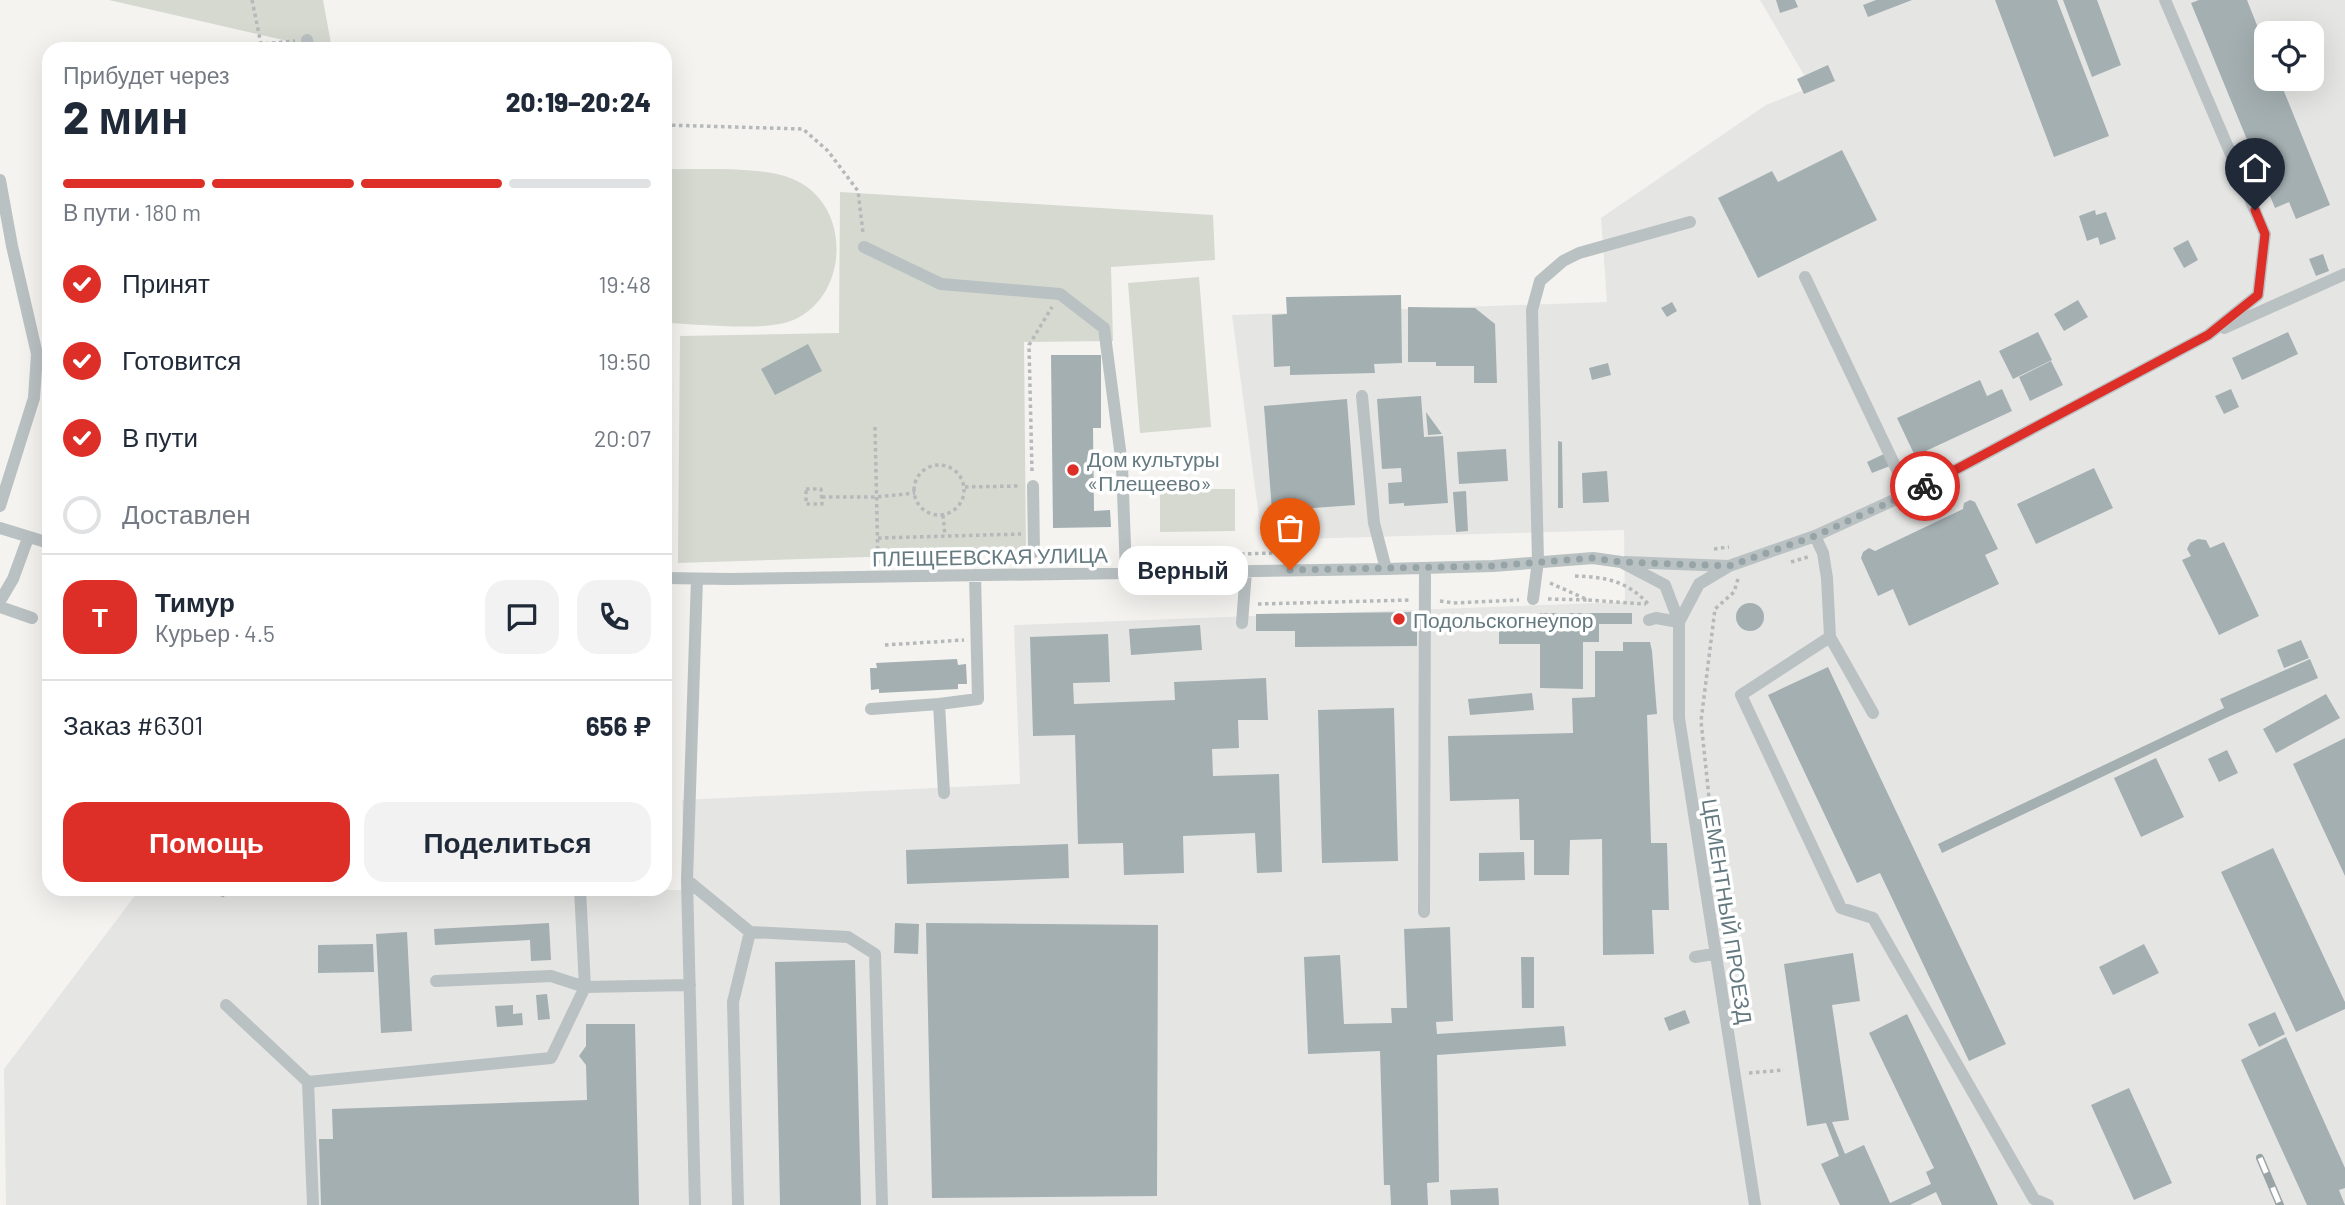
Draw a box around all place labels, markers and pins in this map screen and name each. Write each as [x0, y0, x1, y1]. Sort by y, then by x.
pin [2225, 138, 2285, 210]
place label: Дом культуры «Плещеево» [1087, 446, 1220, 495]
marker: Дом культуры «Плещеево» [1065, 462, 1081, 478]
pin [1260, 498, 1320, 570]
callout: Верный [1118, 546, 1248, 594]
place label: Подольскогнеупор [1413, 607, 1594, 632]
marker: Подольскогнеупор [1391, 611, 1407, 627]

